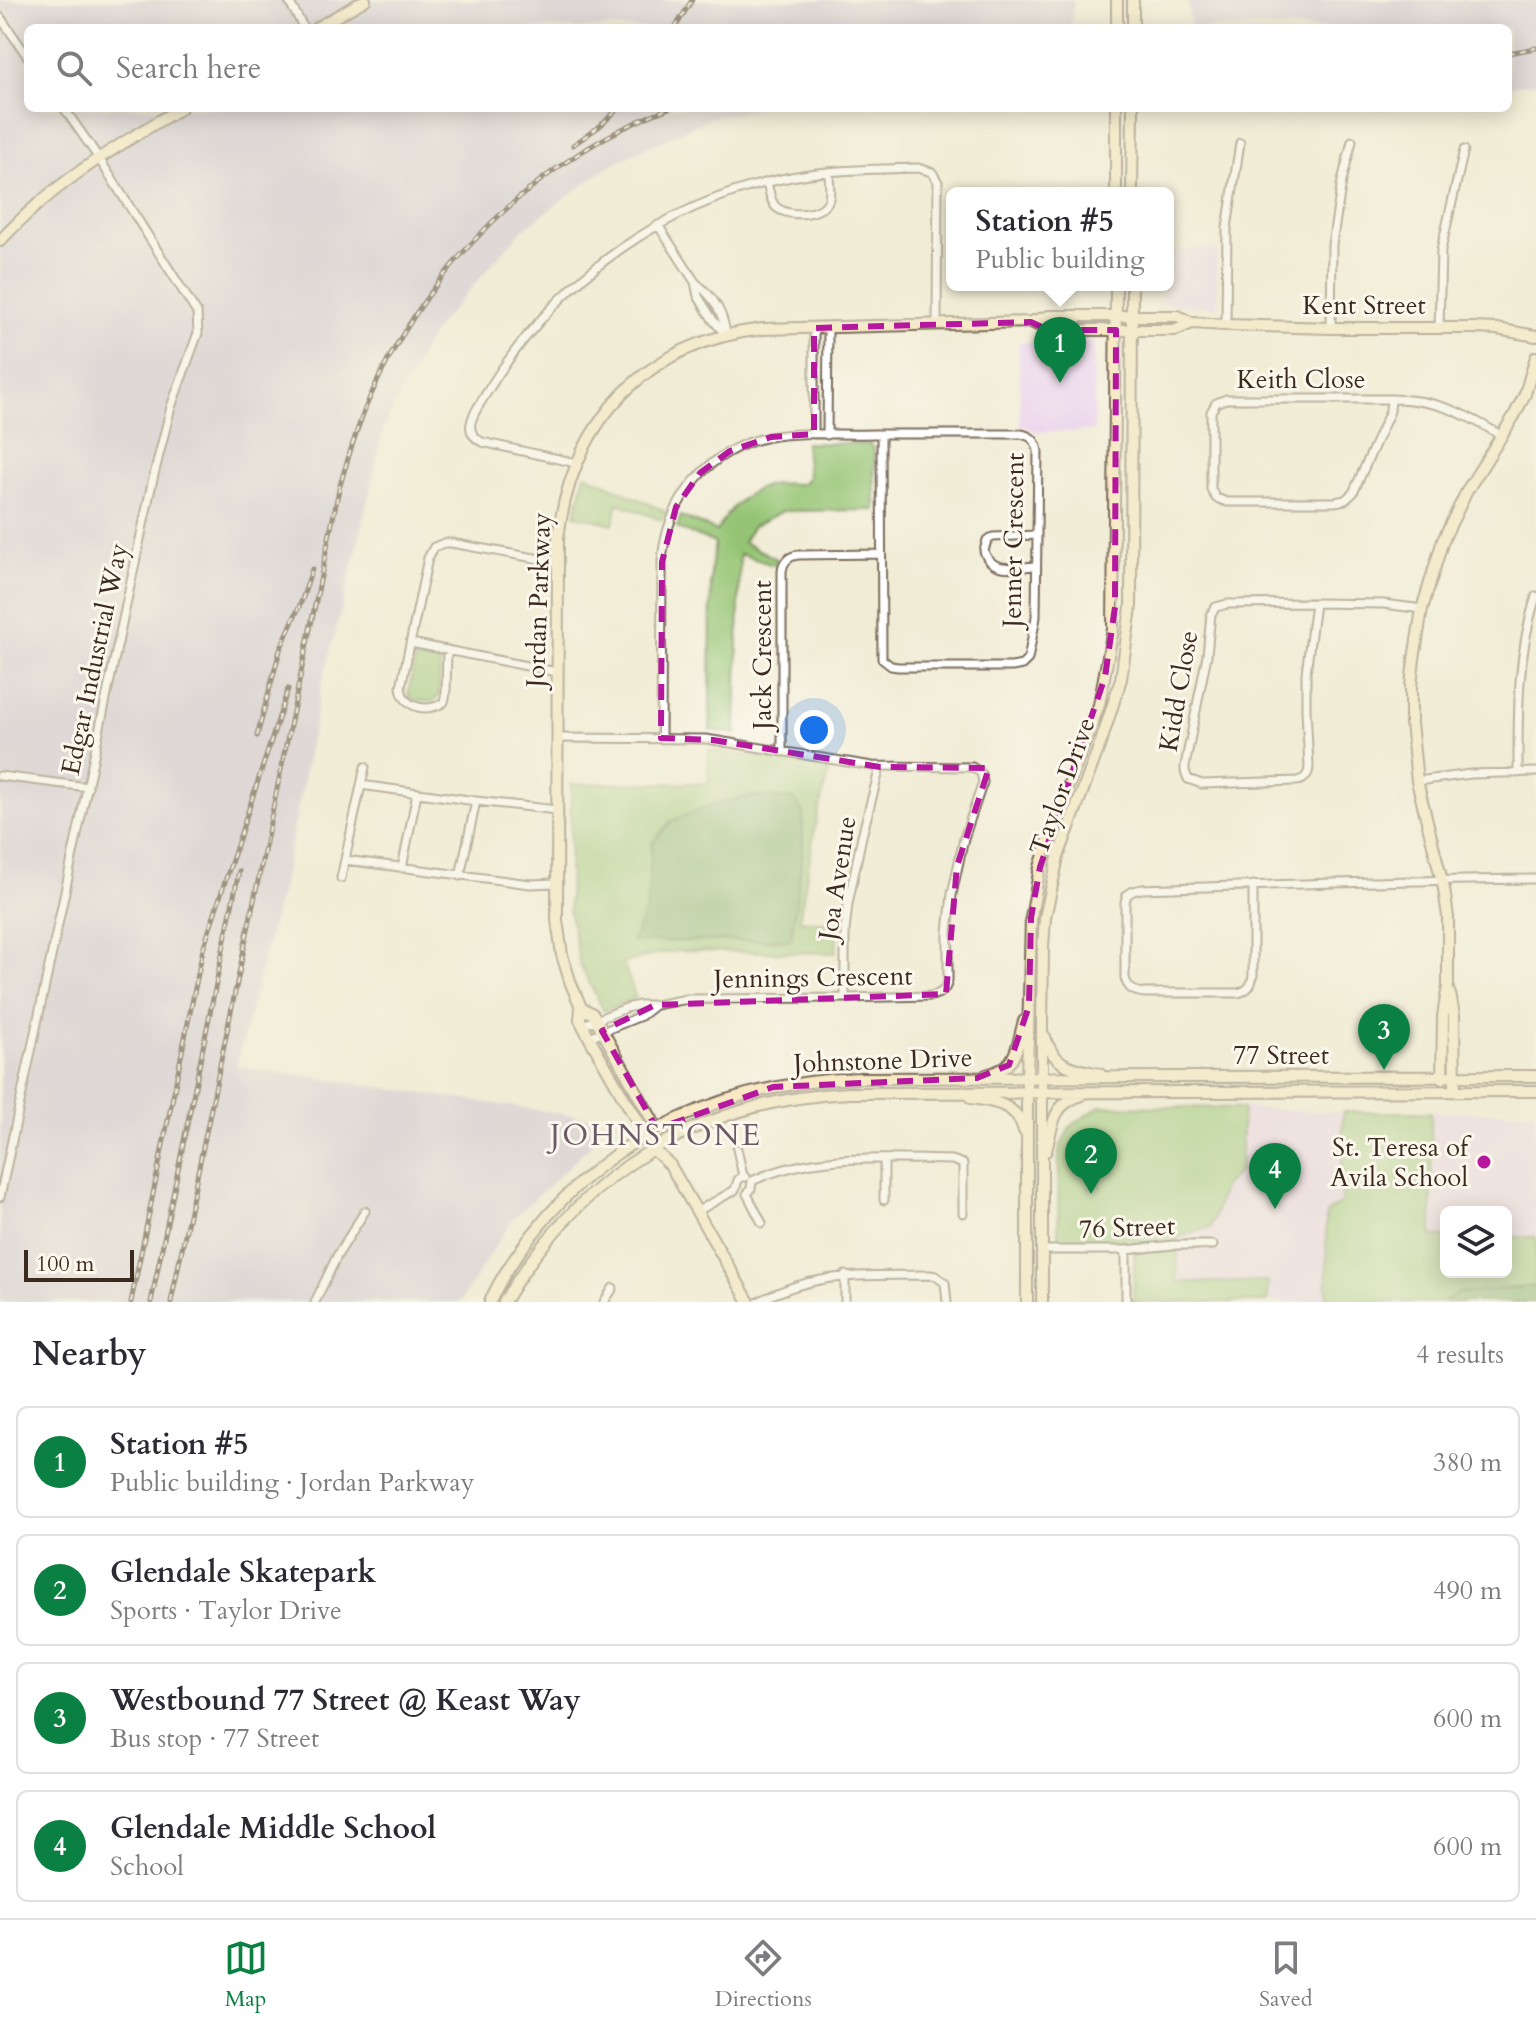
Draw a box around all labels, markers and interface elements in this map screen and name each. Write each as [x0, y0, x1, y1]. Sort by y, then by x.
search box [24, 24, 1512, 112]
icon: search [52, 46, 96, 90]
text: Search here [116, 48, 261, 89]
popup [946, 187, 1174, 291]
text: Station #5 [975, 201, 1114, 242]
text: Public building [975, 242, 1145, 277]
street label: Kent Street [1302, 288, 1426, 323]
pin: 1 [1034, 317, 1086, 383]
street label: Keith Close [1237, 362, 1365, 397]
street label: Jenner Crescent [994, 452, 1033, 632]
street label: Jordan Parkway [518, 512, 559, 692]
street label: Edgar Industrial Way [53, 540, 136, 778]
street label: Jack Crescent [745, 580, 780, 734]
street label: Kidd Close [1151, 628, 1206, 754]
your location [794, 710, 834, 750]
street label: Taylor Drive [1021, 712, 1104, 860]
street label: Joa Avenue [810, 813, 865, 947]
street label: Jennings Crescent [709, 958, 913, 997]
pin: 3 [1358, 1004, 1410, 1070]
street label: 77 Street [1233, 1038, 1329, 1073]
street label: Johnstone Drive [789, 1040, 973, 1081]
district label: JOHNSTONE [546, 1115, 762, 1156]
pin: 2 [1065, 1128, 1117, 1194]
place label: St. Teresa of Avila School [1330, 1130, 1472, 1195]
pin: 4 [1249, 1143, 1301, 1209]
marker: St. Teresa of Avila School [1475, 1153, 1493, 1171]
map controls [1440, 1206, 1512, 1278]
button: layers [1440, 1206, 1512, 1278]
street label: 76 Street [1078, 1208, 1176, 1247]
scale bar [24, 1246, 134, 1282]
text: 100 m [36, 1249, 94, 1279]
text: Nearby [32, 1331, 147, 1377]
text: 4 results [1416, 1337, 1504, 1372]
text: Station #5 [110, 1424, 248, 1465]
text: 1 [53, 1445, 67, 1480]
text: 380 m [1433, 1445, 1502, 1480]
text: Public building · Jordan Parkway [110, 1465, 475, 1500]
text: Glendale Skatepark [110, 1552, 376, 1593]
text: 2 [53, 1573, 67, 1608]
text: 490 m [1433, 1573, 1502, 1608]
text: Sports · Taylor Drive [110, 1593, 342, 1628]
text: Westbound 77 Street @ Keast Way [110, 1680, 581, 1721]
text: 3 [53, 1701, 67, 1736]
text: 600 m [1433, 1701, 1502, 1736]
text: Bus stop · 77 Street [110, 1721, 319, 1756]
text: Glendale Middle School [110, 1808, 436, 1849]
text: 4 [53, 1829, 67, 1864]
text: 600 m [1433, 1829, 1502, 1864]
text: School [110, 1849, 184, 1884]
tab: Map [224, 1936, 268, 2014]
tab: Directions [715, 1936, 812, 2014]
tab: Saved [1259, 1936, 1312, 2014]

